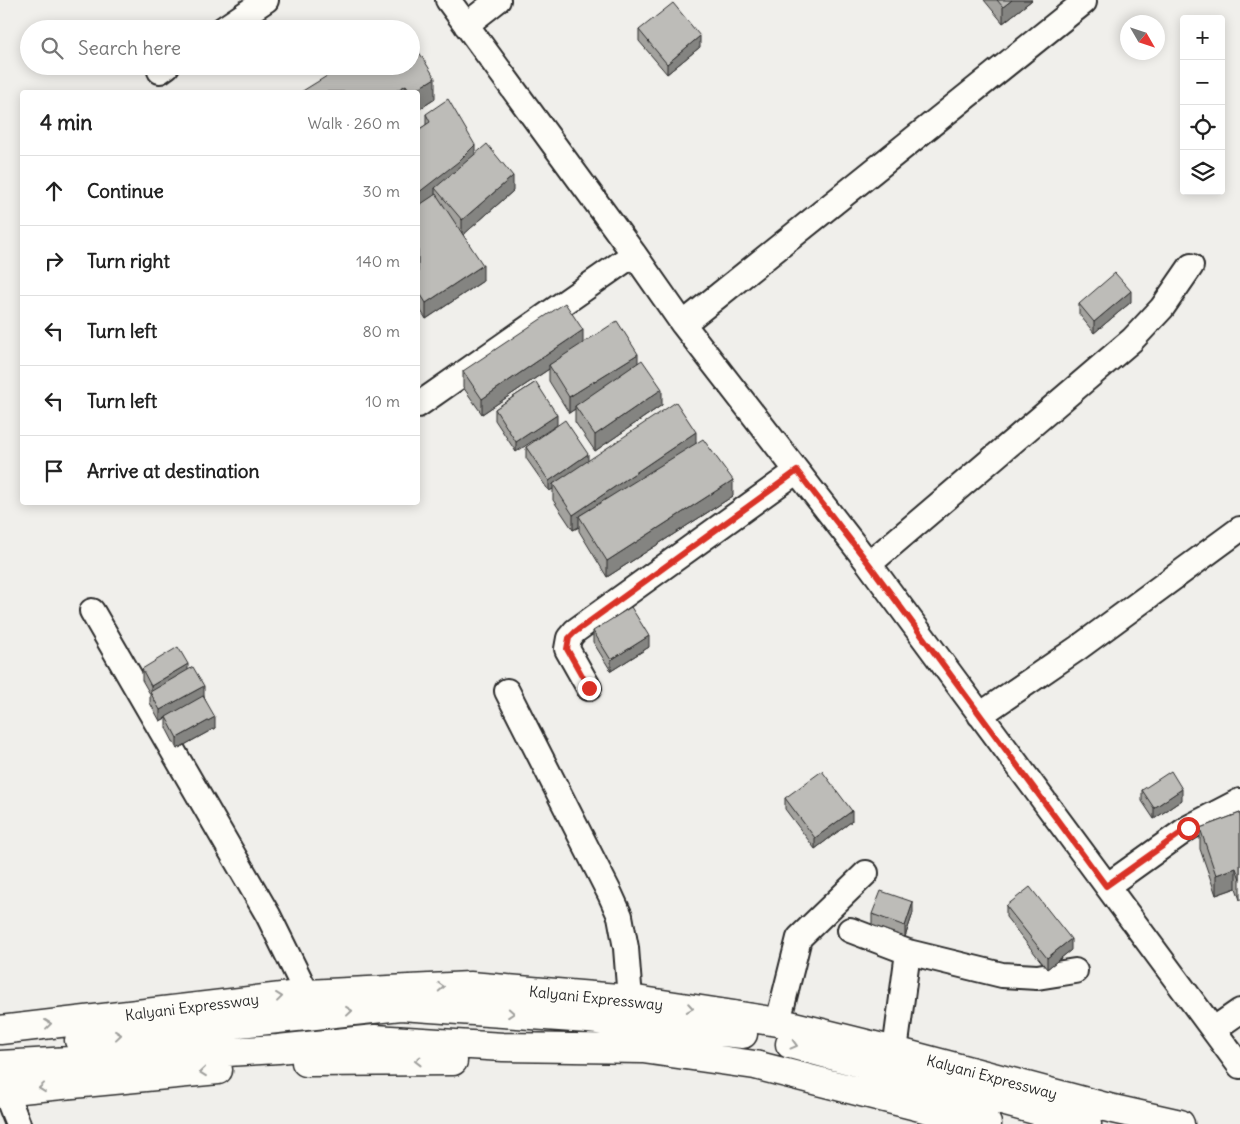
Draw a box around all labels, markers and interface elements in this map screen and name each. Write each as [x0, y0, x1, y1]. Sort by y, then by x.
north arrow [1120, 15, 1165, 60]
map controls [1180, 15, 1225, 195]
button: + [1180, 15, 1225, 60]
search box [20, 20, 420, 75]
icon: search [38, 34, 66, 62]
text: Search here [78, 36, 181, 60]
button: − [1180, 60, 1225, 105]
button: locate [1180, 105, 1225, 150]
text: 4 min [40, 109, 92, 136]
text: Walk · 260 m [308, 113, 400, 133]
button: layers [1180, 150, 1225, 195]
icon: ahead [40, 177, 68, 205]
text: Continue [87, 179, 164, 203]
text: 30 m [363, 181, 400, 201]
icon: right [40, 247, 68, 275]
text: Turn right [87, 249, 170, 273]
text: 140 m [356, 251, 400, 271]
icon: left [40, 317, 68, 345]
text: Turn left [87, 319, 157, 343]
text: 80 m [362, 321, 400, 341]
icon: left [40, 387, 68, 415]
text: Turn left [87, 389, 157, 413]
text: 10 m [365, 391, 400, 411]
icon: arrive [40, 457, 68, 485]
text: Arrive at destination [87, 459, 260, 483]
route end [578, 677, 601, 700]
route start [1177, 817, 1200, 840]
one-way arrow [438, 982, 446, 993]
street label: Kalyani Expressway [528, 982, 664, 1014]
street label: Kalyani Expressway [124, 989, 260, 1025]
one-way arrow [276, 992, 284, 1003]
one-way arrow [686, 1003, 695, 1013]
one-way arrow [346, 1006, 354, 1017]
one-way arrow [508, 1008, 516, 1019]
one-way arrow [45, 1019, 53, 1030]
one-way arrow [114, 1030, 122, 1041]
one-way arrow [790, 1039, 799, 1050]
street label: Kalyani Expressway [925, 1050, 1059, 1104]
one-way arrow [414, 1056, 422, 1066]
one-way arrow [199, 1066, 207, 1077]
one-way arrow [37, 1082, 45, 1093]

